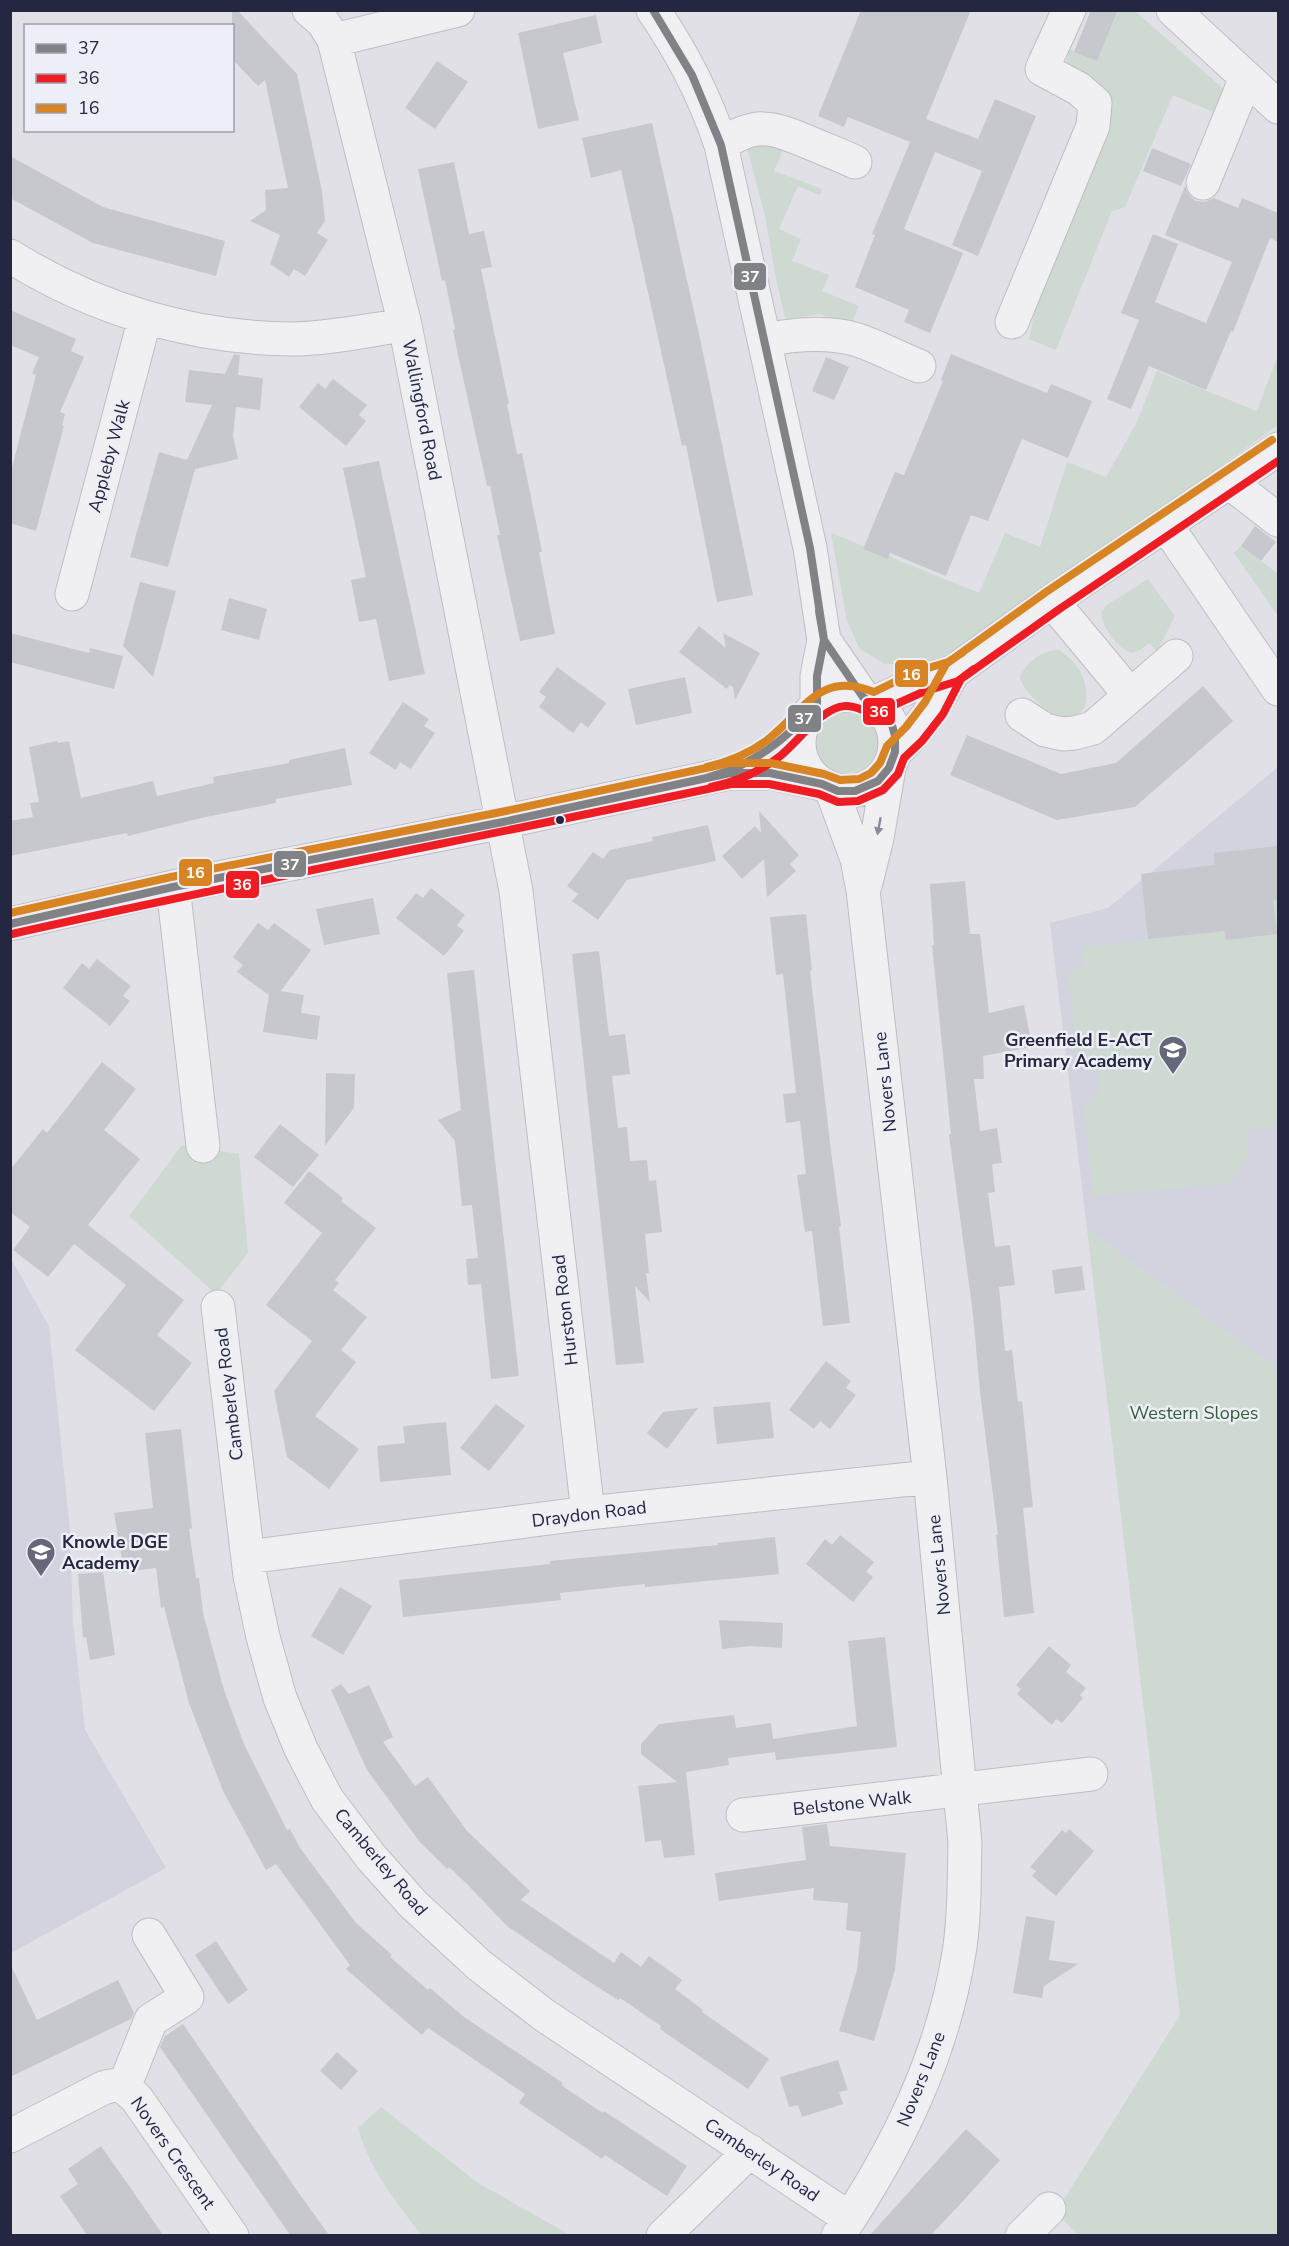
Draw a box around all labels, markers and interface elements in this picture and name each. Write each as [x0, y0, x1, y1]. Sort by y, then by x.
legend [24, 24, 234, 132]
text: 37 [78, 36, 100, 60]
text: 36 [78, 66, 100, 90]
text: 16 [78, 96, 100, 120]
line badge: 37 [733, 262, 767, 291]
text: 37 [740, 266, 760, 288]
street label: Wallingford Road [397, 338, 447, 482]
street label: Appleby Walk [82, 396, 136, 515]
line badge: 16 [894, 659, 929, 688]
text: 16 [901, 664, 921, 686]
line badge: 36 [862, 697, 896, 726]
text: 36 [869, 701, 889, 723]
line badge: 37 [787, 704, 822, 733]
text: 37 [794, 708, 814, 730]
unlabelled marker [554, 814, 566, 826]
one-way arrow [874, 816, 883, 835]
line badge: 37 [273, 850, 307, 878]
text: 37 [280, 854, 300, 876]
line badge: 16 [178, 858, 213, 887]
text: 16 [185, 862, 205, 884]
line badge: 36 [225, 870, 260, 899]
text: 36 [232, 874, 252, 896]
place label: Greenfield E-ACT Primary Academy [1004, 1028, 1153, 1073]
street label: Novers Lane [868, 1031, 902, 1133]
school or university icon: Greenfield E-ACT Primary Academy [1157, 1034, 1189, 1076]
street label: Hurston Road [546, 1253, 584, 1367]
street label: Camberley Road [209, 1326, 249, 1462]
park label: Western Slopes [1129, 1401, 1259, 1425]
street label: Draydon Road [530, 1495, 648, 1533]
street label: Novers Lane [922, 1514, 956, 1616]
place label: Knowle DGE Academy [62, 1530, 168, 1575]
school or university icon: Knowle DGE Academy [25, 1536, 57, 1578]
street label: Belstone Walk [792, 1785, 913, 1821]
street label: Camberley Road [329, 1803, 433, 1921]
street label: Novers Lane [891, 2028, 951, 2130]
street label: Novers Crescent [125, 2092, 221, 2215]
street label: Camberley Road [700, 2113, 824, 2207]

